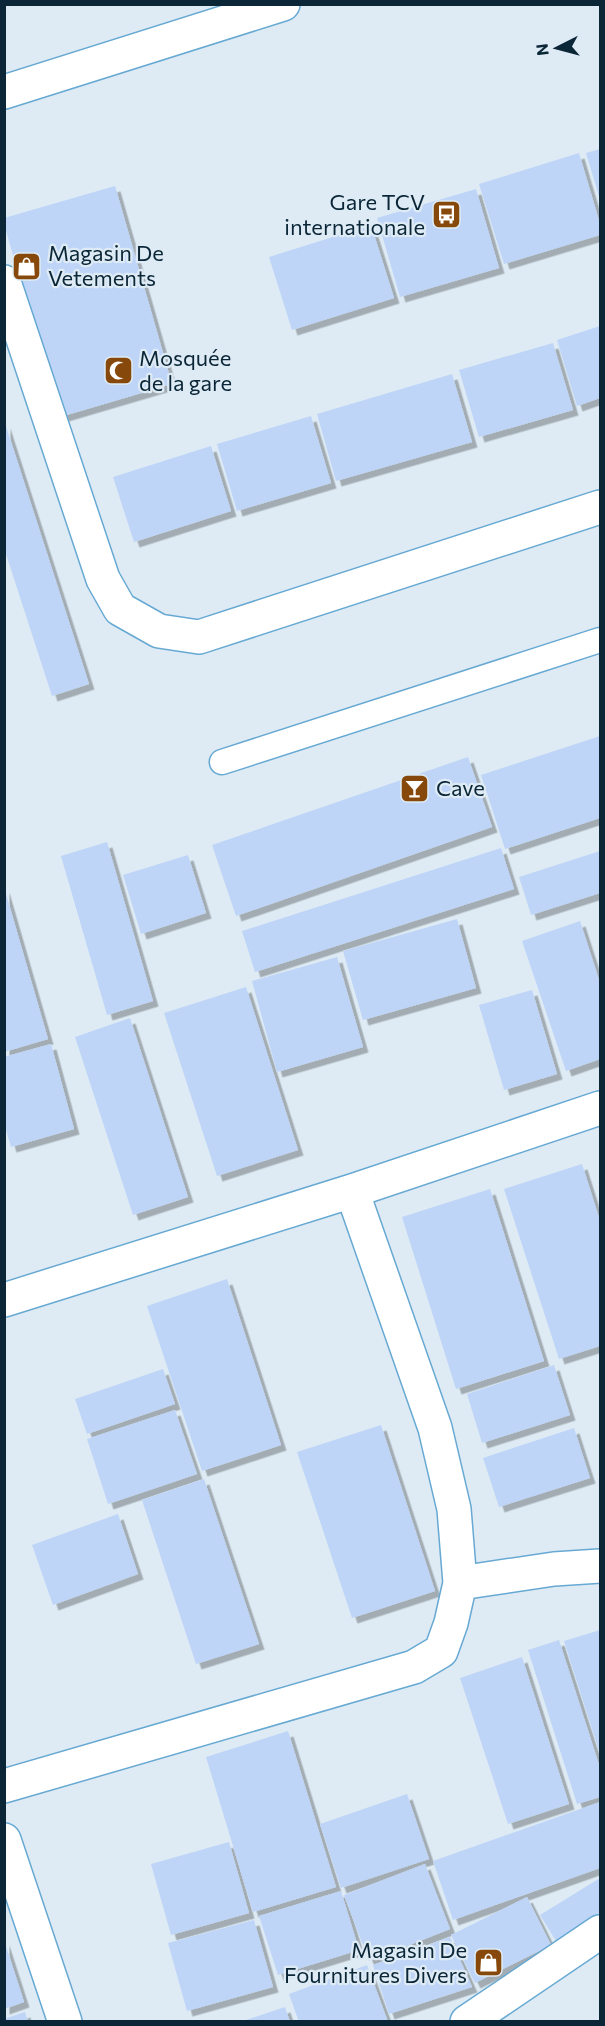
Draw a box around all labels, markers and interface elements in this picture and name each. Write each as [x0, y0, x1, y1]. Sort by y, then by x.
north arrow [527, 18, 587, 78]
text: N [532, 43, 552, 57]
place label: Gare TCV internationale [284, 188, 425, 240]
bus stop icon: Gare TCV internationale [430, 199, 462, 231]
place label: Magasin De Vetements [48, 239, 164, 291]
shop icon: Magasin De Vetements [11, 250, 43, 282]
place label: Mosquée de la gare [139, 344, 232, 396]
mosque icon: Mosquée de la gare [102, 355, 134, 387]
bar icon: Cave [399, 772, 431, 804]
place label: Cave [436, 774, 485, 801]
place label: Magasin De Fournitures Divers [284, 1936, 467, 1988]
shop icon: Magasin De Fournitures Divers [472, 1947, 504, 1979]

